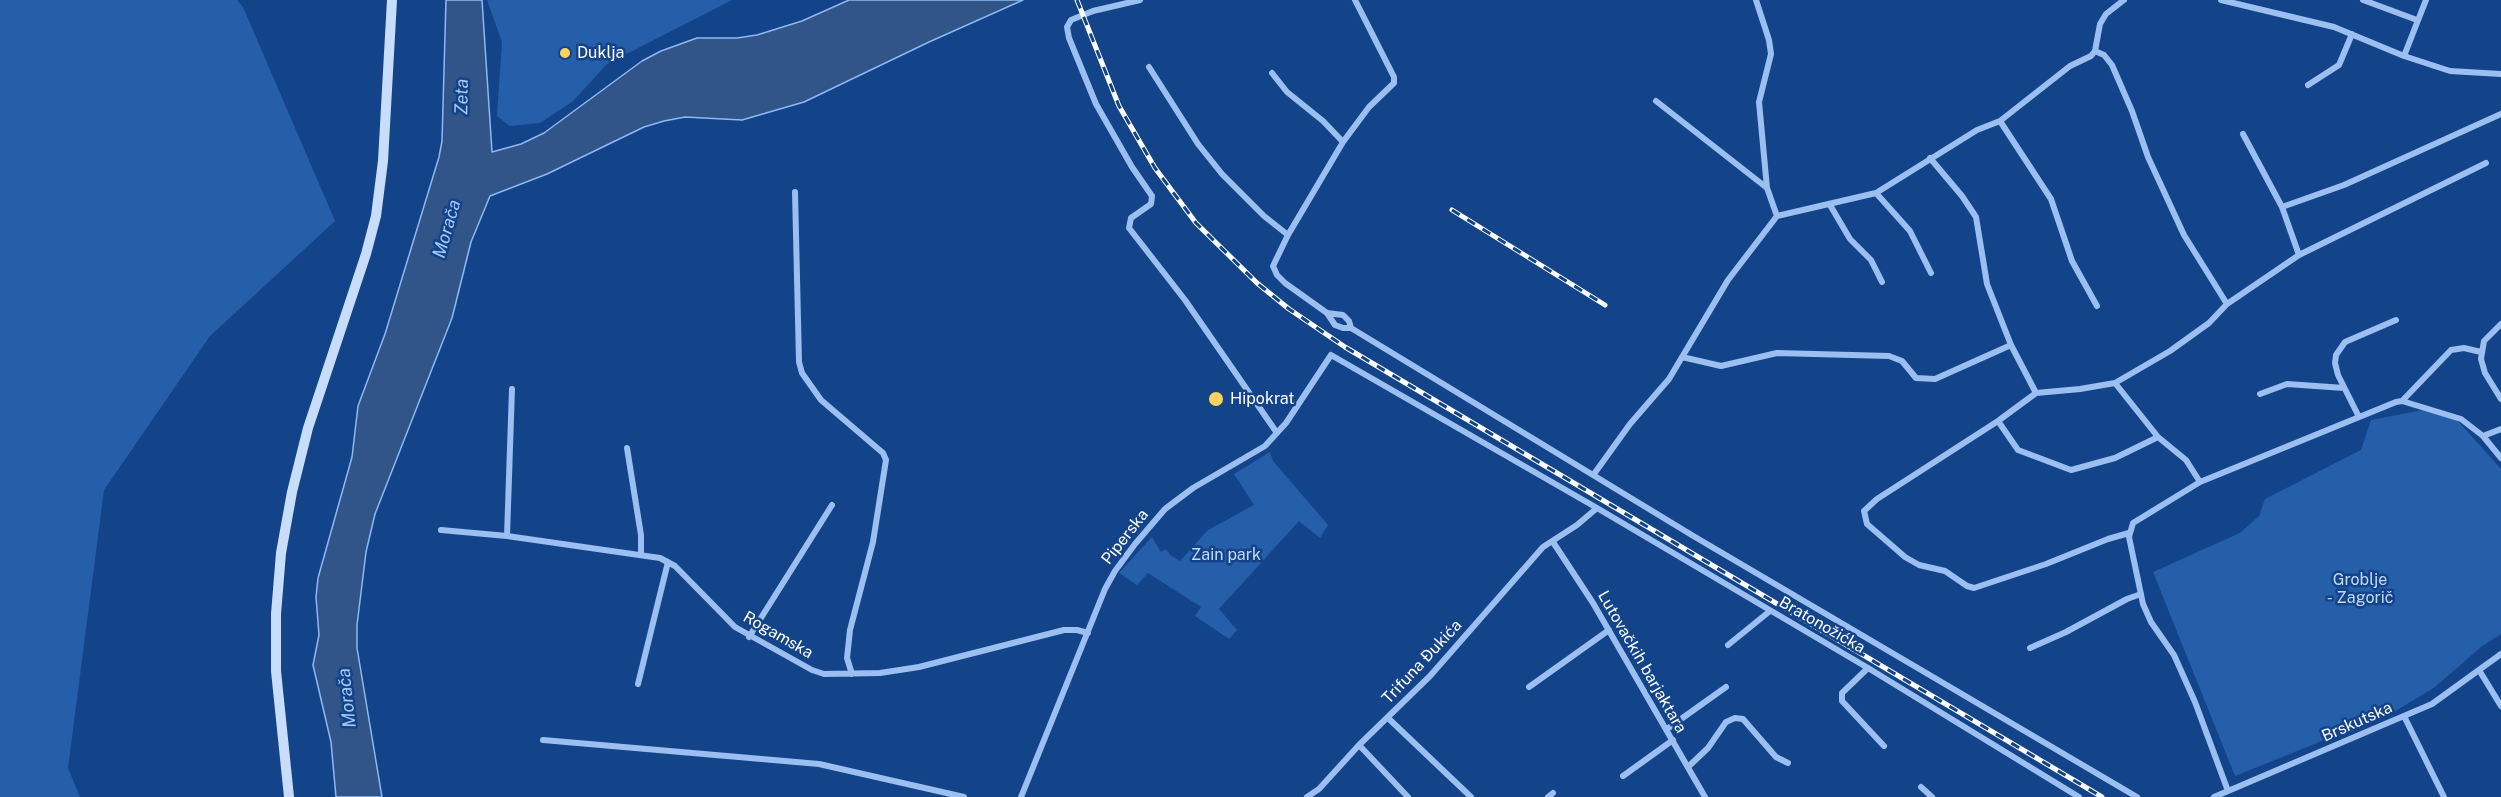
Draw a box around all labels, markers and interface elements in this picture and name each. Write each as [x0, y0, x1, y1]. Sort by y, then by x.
place label: Duklja [577, 43, 624, 63]
marker: Duklja [558, 46, 572, 60]
water label: Zeta [451, 79, 473, 115]
water label: Morača [428, 197, 466, 261]
place label: Hipokrat [1230, 389, 1295, 409]
marker: Hipokrat [1207, 390, 1225, 408]
street label: Piperska [1098, 506, 1152, 568]
park label: Zain park [1191, 545, 1261, 565]
park label: Groblje - Zagorič [2327, 570, 2393, 608]
street label: Lutovačkih barjaktara [1593, 587, 1691, 737]
street label: Bratonožićka [1775, 593, 1869, 657]
street label: Rogamska [740, 607, 816, 663]
street label: Trifuna Đukića [1378, 616, 1466, 708]
water label: Morača [333, 667, 361, 729]
street label: Brskutska [2319, 698, 2395, 746]

